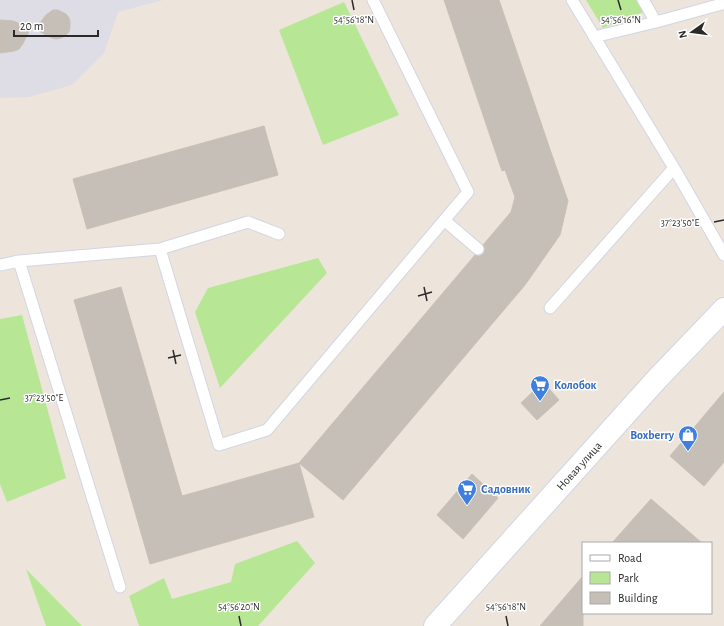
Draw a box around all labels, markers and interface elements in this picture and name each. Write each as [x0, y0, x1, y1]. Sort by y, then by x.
scale bar [14, 12, 98, 38]
north arrow [672, 12, 712, 52]
text: 54°56'18"N [334, 15, 374, 25]
text: 54°56'16"N [601, 15, 641, 25]
text: 20 m [20, 20, 43, 32]
text: N [677, 29, 689, 39]
text: 37°23'50"E [661, 218, 699, 228]
supermarket icon: Колобок [529, 374, 551, 402]
place label: Колобок [554, 379, 597, 391]
text: 37°23'50"E [25, 393, 63, 403]
shop icon: Boxberry [677, 424, 699, 452]
place label: Boxberry [630, 429, 675, 442]
street label: Новая улица [554, 439, 605, 493]
supermarket icon: Садовник [456, 478, 478, 506]
place label: Садовник [481, 483, 531, 495]
legend [582, 542, 712, 614]
text: Road [618, 552, 642, 564]
text: Park [618, 572, 639, 584]
text: Building [618, 592, 658, 604]
text: 54°56'20"N [218, 602, 260, 612]
text: 54°56'18"N [486, 602, 526, 612]

